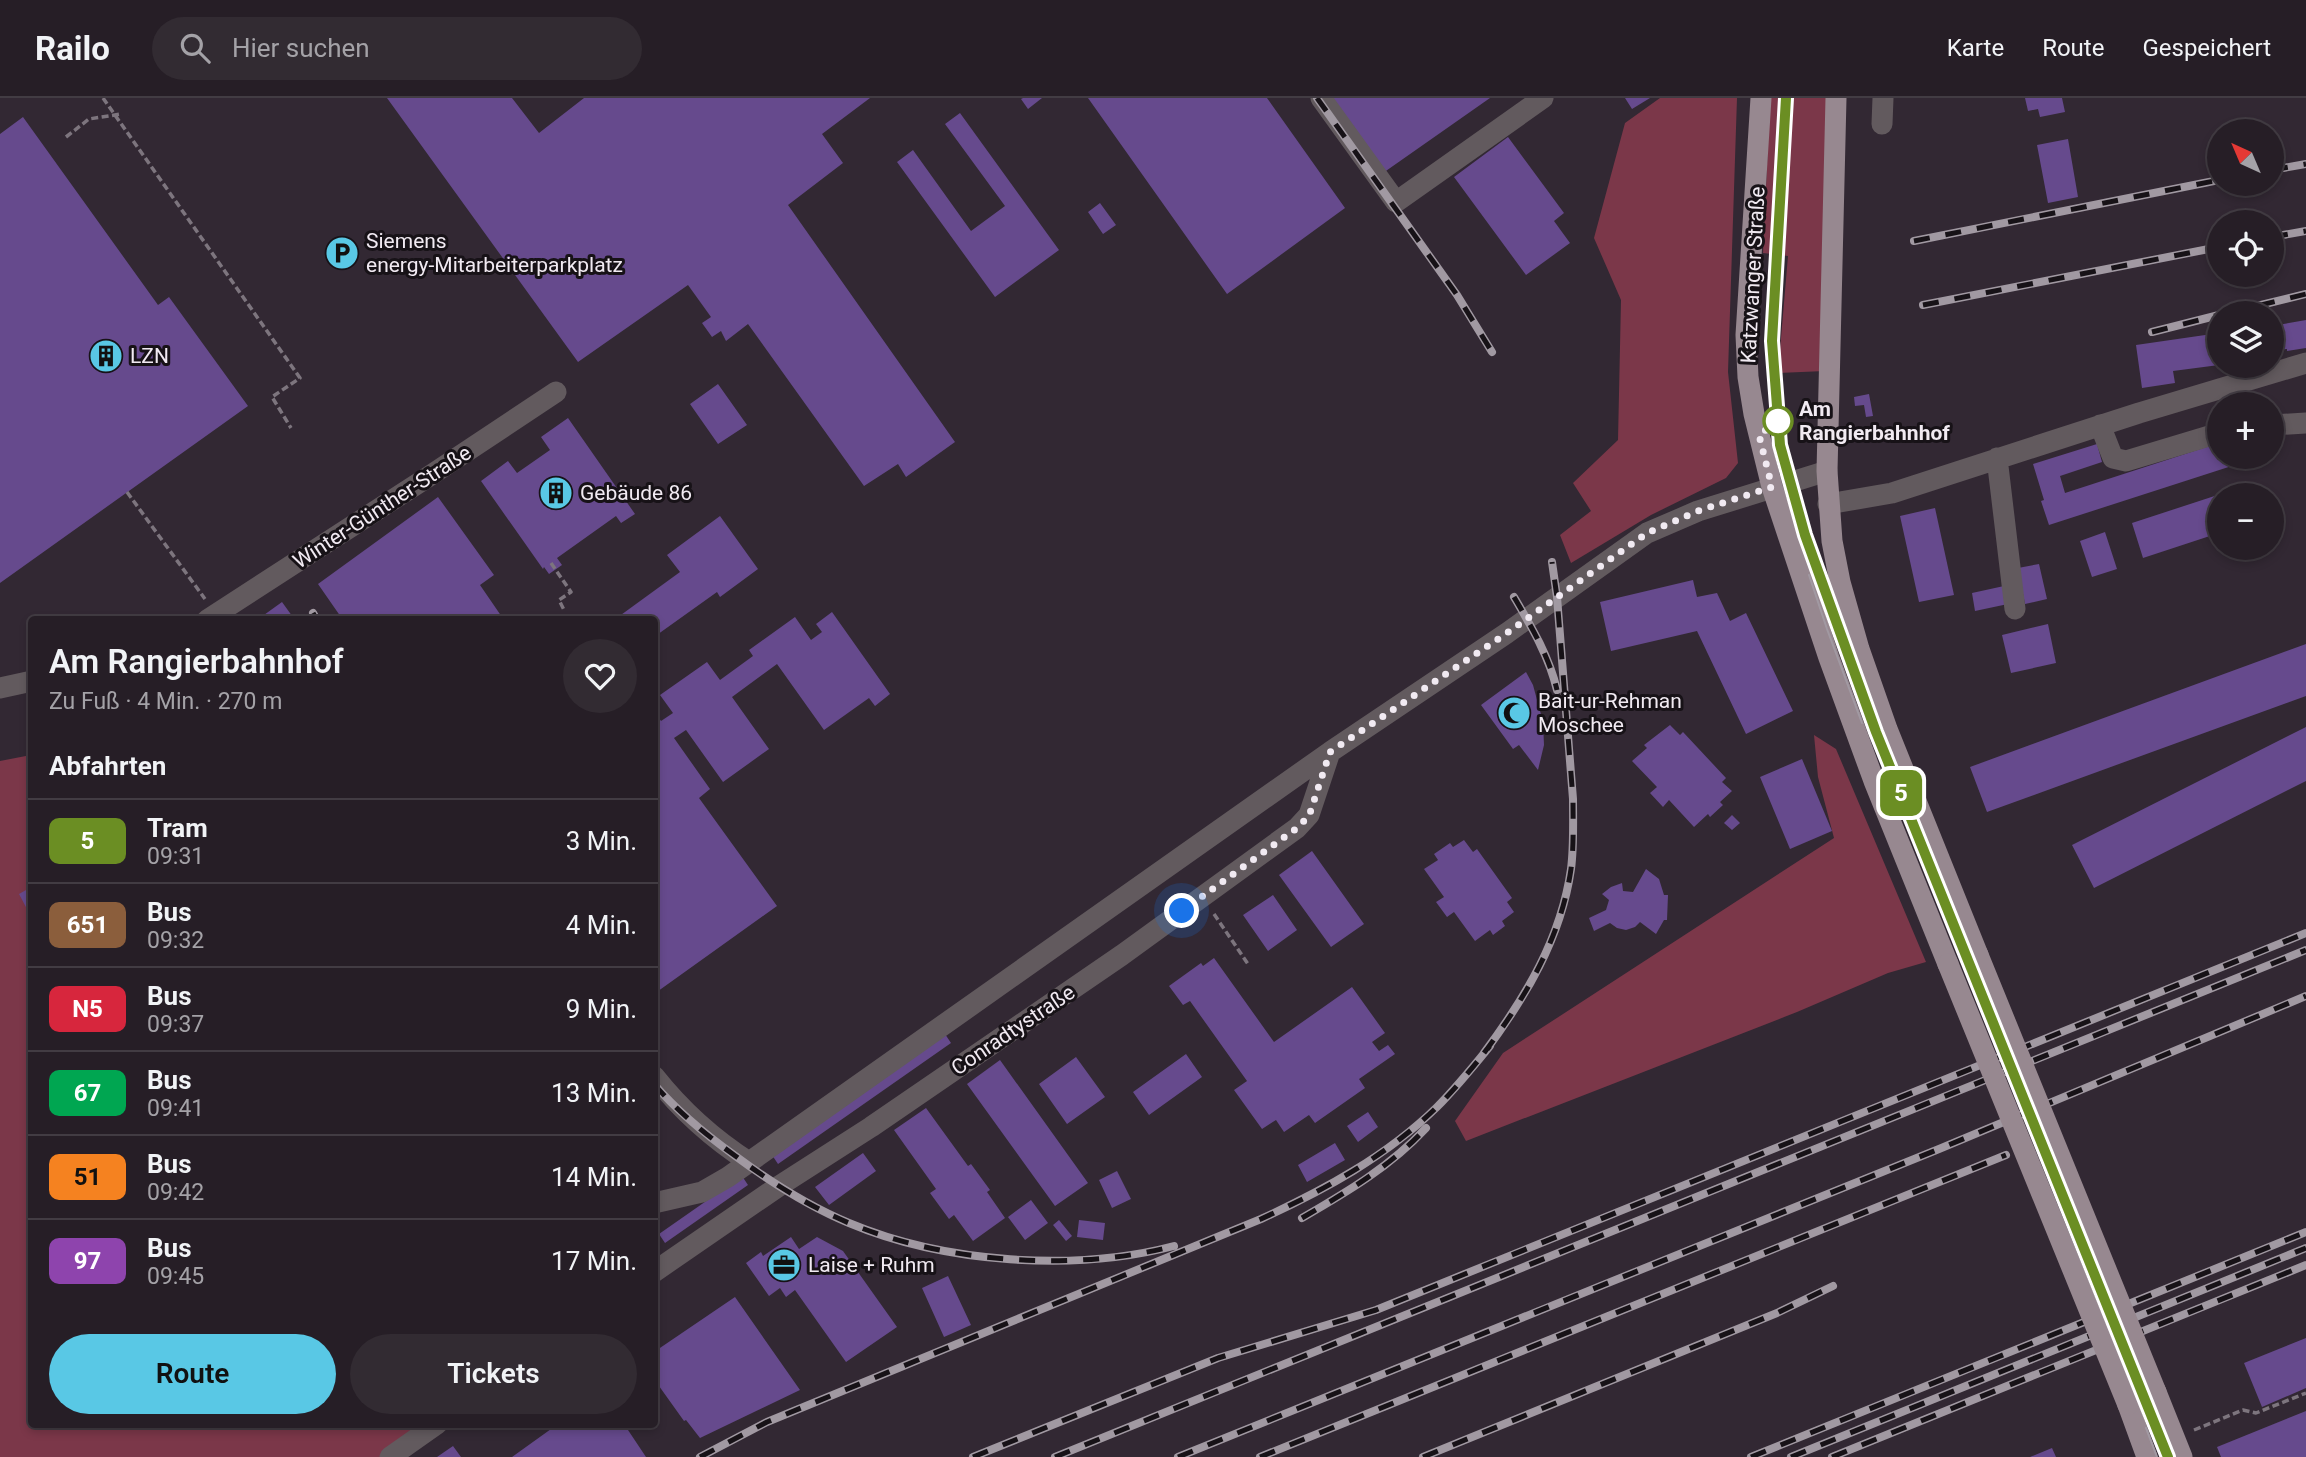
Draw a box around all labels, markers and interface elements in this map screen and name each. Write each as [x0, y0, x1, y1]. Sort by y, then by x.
search box [152, 17, 642, 80]
text: Railo [35, 29, 110, 68]
icon: search [176, 29, 214, 67]
text: Hier suchen [232, 33, 370, 63]
text: Karte [1947, 34, 2004, 62]
text: Route [2042, 34, 2104, 62]
text: Gespeichert [2142, 34, 2271, 62]
north arrow [2207, 119, 2284, 196]
map controls [2207, 119, 2284, 560]
street label: Katzwanger Straße [1736, 186, 1770, 364]
button: locate [2207, 210, 2284, 287]
place label: Siemens energy-Mitarbeiterparkplatz [366, 229, 623, 277]
parking icon: Siemens energy-Mitarbeiterparkplatz [323, 234, 361, 272]
button: layers [2207, 301, 2284, 378]
building icon: LZN [87, 337, 125, 375]
place label: LZN [130, 344, 169, 368]
button: + [2207, 392, 2284, 469]
place label: Am Rangierbahnhof [1799, 397, 1950, 445]
marker: Am Rangierbahnhof [1763, 406, 1793, 436]
street label: Winter-Günther-Straße [289, 440, 475, 574]
building icon: Gebäude 86 [537, 474, 575, 512]
place label: Gebäude 86 [580, 481, 692, 505]
button: − [2207, 483, 2284, 560]
button: heart [563, 639, 637, 713]
text: Am Rangierbahnhof [49, 642, 344, 681]
text: Zu Fuß · 4 Min. · 270 m [49, 688, 282, 715]
place label: Bait-ur-Rehman Moschee [1538, 689, 1682, 737]
mosque icon: Bait-ur-Rehman Moschee [1495, 694, 1533, 732]
text: Abfahrten [49, 751, 166, 781]
line badge: 5 [1878, 770, 1924, 816]
text: 5 [1894, 779, 1908, 807]
text: Tram [147, 813, 208, 843]
text: 3 Min. [566, 826, 637, 856]
text: 5 [81, 827, 94, 855]
text: 09:31 [147, 843, 204, 870]
your location [1164, 893, 1199, 928]
text: Bus [147, 897, 192, 927]
text: 4 Min. [566, 910, 637, 940]
text: 651 [67, 911, 108, 939]
text: 09:32 [147, 927, 204, 954]
street label: Conradtystraße [947, 980, 1079, 1080]
text: Bus [147, 981, 192, 1011]
text: 9 Min. [566, 994, 637, 1024]
text: N5 [72, 995, 103, 1023]
text: 09:37 [147, 1011, 204, 1038]
text: Bus [147, 1065, 192, 1095]
text: 13 Min. [551, 1078, 637, 1108]
text: 67 [74, 1079, 101, 1107]
text: 09:41 [147, 1095, 204, 1122]
text: Bus [147, 1149, 192, 1179]
text: 14 Min. [551, 1162, 637, 1192]
text: 51 [74, 1163, 101, 1191]
text: 09:42 [147, 1179, 204, 1206]
text: Bus [147, 1233, 192, 1263]
text: 17 Min. [551, 1246, 637, 1276]
office icon: Laise + Ruhm [765, 1246, 803, 1284]
text: 97 [74, 1247, 101, 1275]
place label: Laise + Ruhm [808, 1253, 935, 1277]
text: 09:45 [147, 1263, 204, 1290]
button: Route [49, 1334, 336, 1414]
button: Tickets [350, 1334, 637, 1414]

